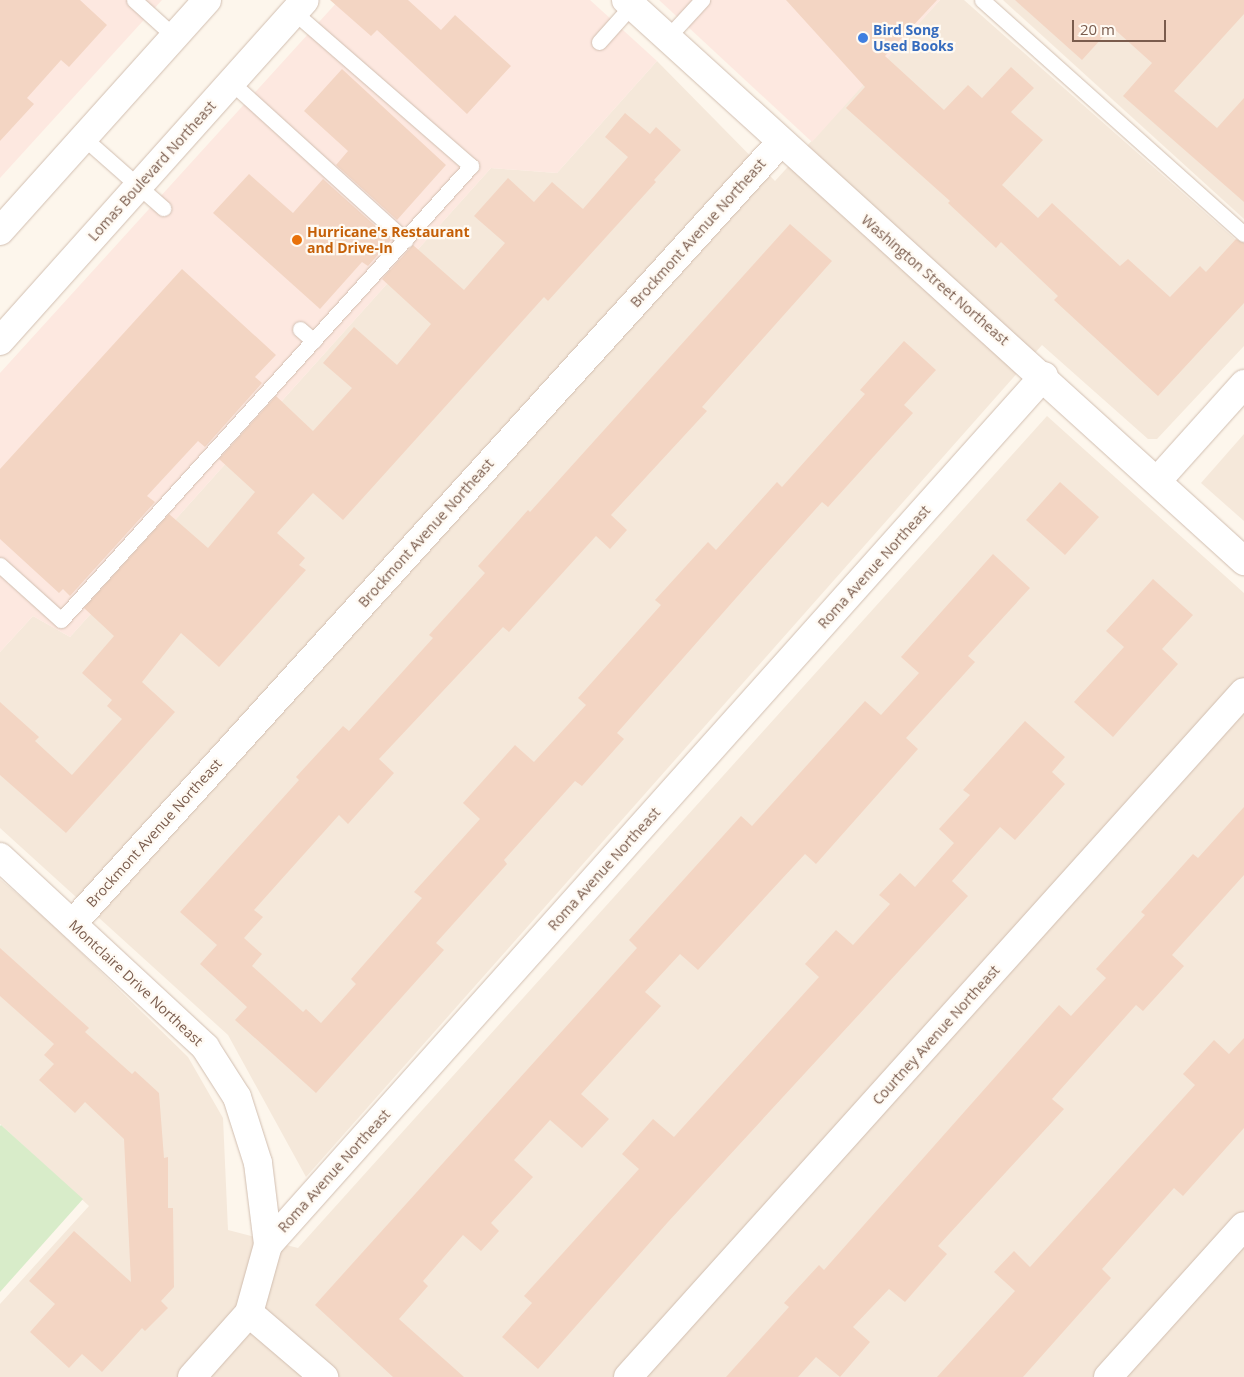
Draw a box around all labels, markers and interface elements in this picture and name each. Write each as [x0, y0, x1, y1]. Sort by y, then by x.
scale bar [1074, 10, 1168, 42]
text: 20 m [1080, 19, 1115, 39]
place label: Bird Song Used Books [873, 22, 954, 54]
marker: Bird Song Used Books [857, 32, 869, 44]
street label: Lomas Boulevard Northeast [85, 98, 219, 244]
street label: Brockmont Avenue Northeast [627, 155, 769, 311]
street label: Washington Street Northeast [858, 211, 1012, 349]
place label: Hurricane's Restaurant and Drive-In [307, 224, 470, 256]
marker: Hurricane's Restaurant and Drive-In [291, 234, 303, 246]
street label: Brockmont Avenue Northeast [355, 455, 497, 611]
street label: Roma Avenue Northeast [814, 502, 934, 632]
street label: Brockmont Avenue Northeast [83, 755, 225, 911]
street label: Roma Avenue Northeast [544, 804, 664, 934]
street label: Montclaire Drive Northeast [66, 917, 206, 1049]
street label: Courtney Avenue Northeast [869, 962, 1003, 1108]
street label: Roma Avenue Northeast [274, 1106, 394, 1236]

